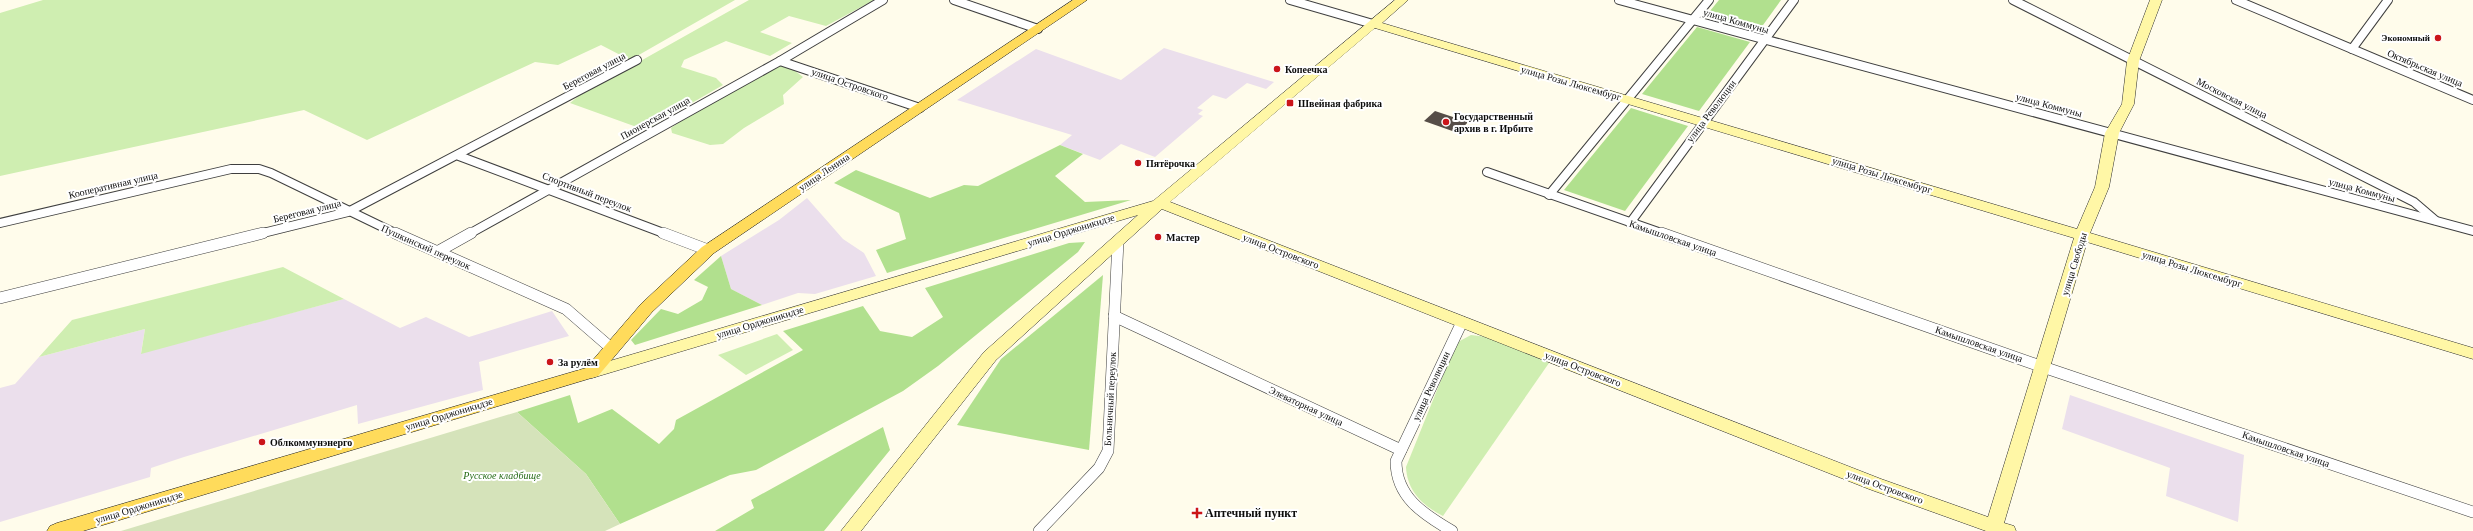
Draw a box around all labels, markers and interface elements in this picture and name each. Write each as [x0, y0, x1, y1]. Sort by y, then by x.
street label: улица Коммуны [1702, 6, 1770, 36]
place label: Экономный [2381, 33, 2430, 43]
marker: Экономный [2433, 33, 2443, 43]
street label: Октябрьская улица [2386, 47, 2465, 89]
street label: Береговая улица [561, 50, 628, 92]
street label: улица Розы Люксембург [1520, 63, 1622, 103]
marker: Копеечка [1272, 64, 1282, 74]
place label: Копеечка [1285, 64, 1327, 75]
street label: улица Островского [810, 66, 890, 102]
street label: Московская улица [2195, 75, 2270, 121]
street label: улица Революции [1684, 77, 1738, 144]
street label: улица Коммуны [2015, 91, 2083, 119]
street label: Пионерская улица [618, 94, 692, 142]
marker: Швейная фабрика [1285, 98, 1295, 108]
place label: Швейная фабрика [1298, 98, 1382, 109]
place label: Государственный архив в г. Ирбите [1454, 111, 1534, 134]
marker: Государственный архив в г. Ирбите [1441, 117, 1451, 127]
street label: улица Ленина [797, 151, 852, 193]
street label: улица Розы Люксембург [1831, 155, 1933, 195]
marker: Пятёрочка [1133, 158, 1143, 168]
place label: Пятёрочка [1146, 158, 1195, 169]
street label: Кооперативная улица [67, 169, 159, 201]
street label: Спортивный переулок [541, 170, 633, 214]
street label: улица Коммуны [2328, 176, 2396, 204]
street label: Береговая улица [272, 197, 342, 225]
street label: улица Орджоникидзе [1026, 211, 1116, 248]
street label: Камышловская улица [1628, 218, 1719, 258]
street label: Пушкинский переулок [380, 222, 472, 272]
street label: улица Островского [1241, 231, 1321, 271]
street label: улица Свободы [2059, 231, 2089, 297]
marker: Мастер [1153, 232, 1163, 242]
place label: Мастер [1166, 232, 1200, 243]
street label: улица Розы Люксембург [2141, 249, 2243, 289]
street label: улица Орджоникидзе [715, 303, 805, 340]
street label: Камышловская улица [1934, 324, 2025, 364]
street label: улица Революции [1410, 349, 1452, 422]
street label: улица Островского [1543, 349, 1623, 389]
street label: Больничный переулок [1102, 352, 1118, 446]
marker: За рулём [545, 357, 555, 367]
place label: За рулём [558, 357, 598, 368]
street label: Элеваторная улица [1267, 384, 1345, 428]
street label: улица Орджоникидзе [404, 395, 494, 432]
street label: Камышловская улица [2241, 429, 2332, 469]
marker: Облкоммунэнерго [257, 437, 267, 447]
place label: Облкоммунэнерго [270, 437, 352, 448]
street label: улица Островского [1845, 468, 1925, 506]
park label: Русское кладбище [462, 470, 541, 481]
street label: улица Орджоникидзе [94, 488, 184, 525]
place label: Аптечный пункт [1205, 506, 1297, 520]
marker: Аптечный пункт [1192, 508, 1202, 518]

